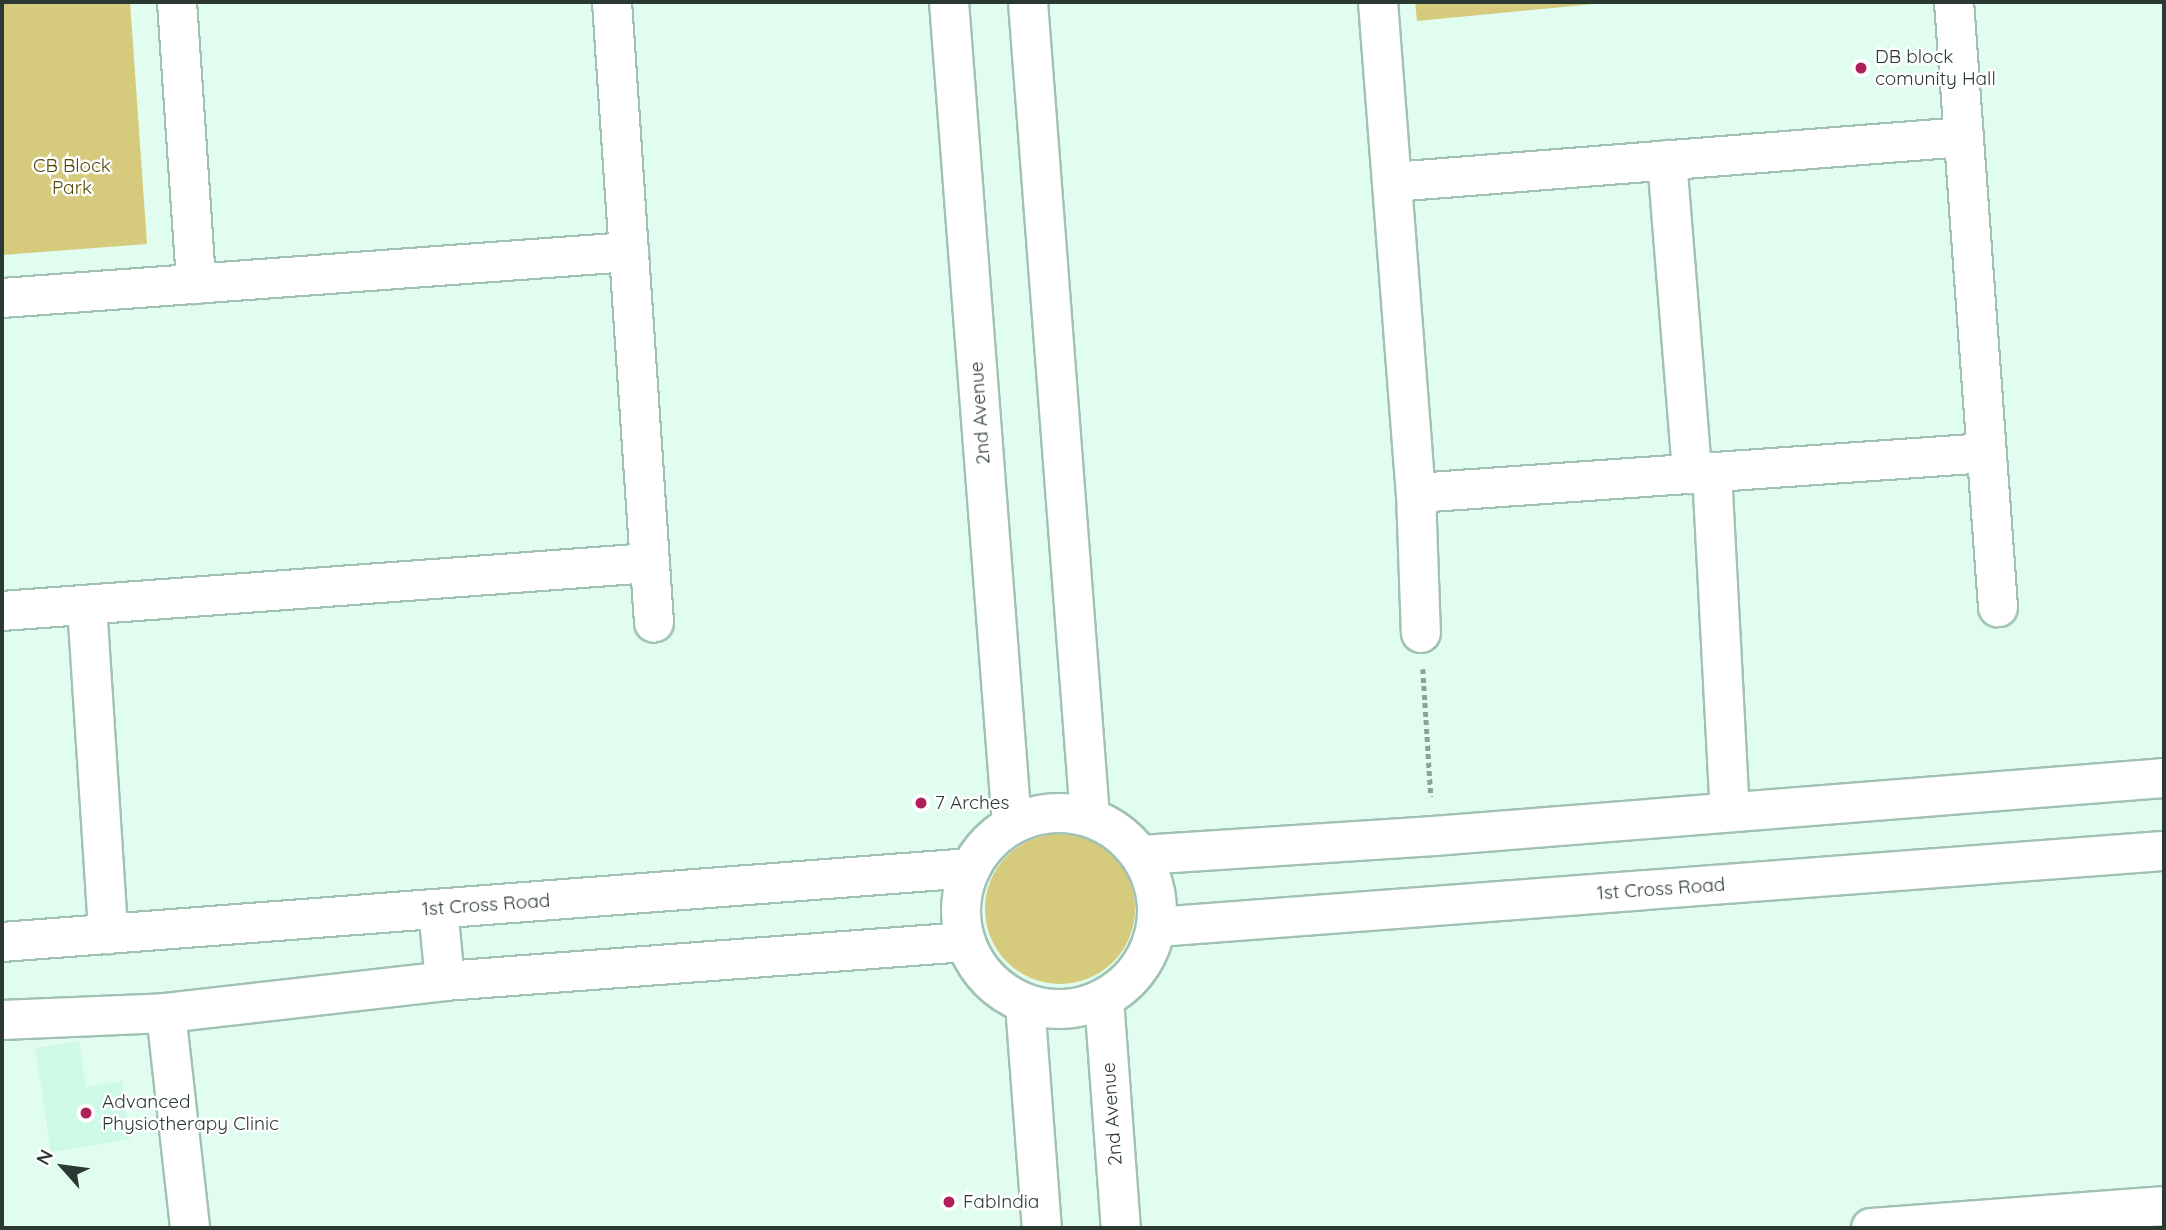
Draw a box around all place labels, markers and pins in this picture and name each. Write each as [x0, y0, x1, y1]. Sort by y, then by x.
place label: DB block comunity Hall [1875, 46, 1996, 90]
marker: DB block comunity Hall [1853, 60, 1869, 76]
place label: 7 Arches [935, 792, 1009, 814]
marker: 7 Arches [913, 795, 929, 811]
place label: Advanced Physiotherapy Clinic [102, 1091, 279, 1135]
marker: Advanced Physiotherapy Clinic [76, 1103, 96, 1123]
place label: FabIndia [963, 1191, 1039, 1213]
marker: FabIndia [941, 1194, 957, 1210]

